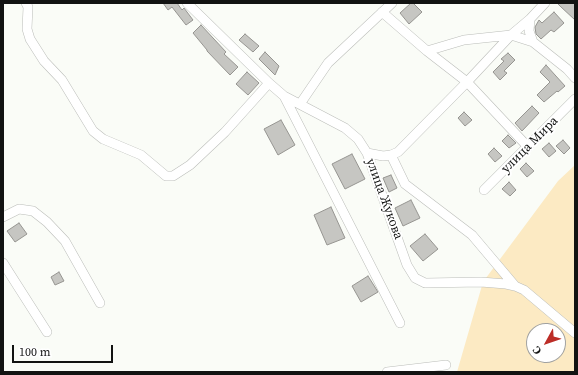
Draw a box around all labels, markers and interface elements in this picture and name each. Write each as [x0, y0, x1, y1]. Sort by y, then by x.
street label: улица Мира [498, 113, 562, 177]
street label: улица Жукова [362, 156, 406, 242]
north arrow [526, 323, 566, 363]
scale bar [14, 337, 115, 363]
text: С [529, 343, 545, 358]
text: 100 m [19, 344, 51, 360]

